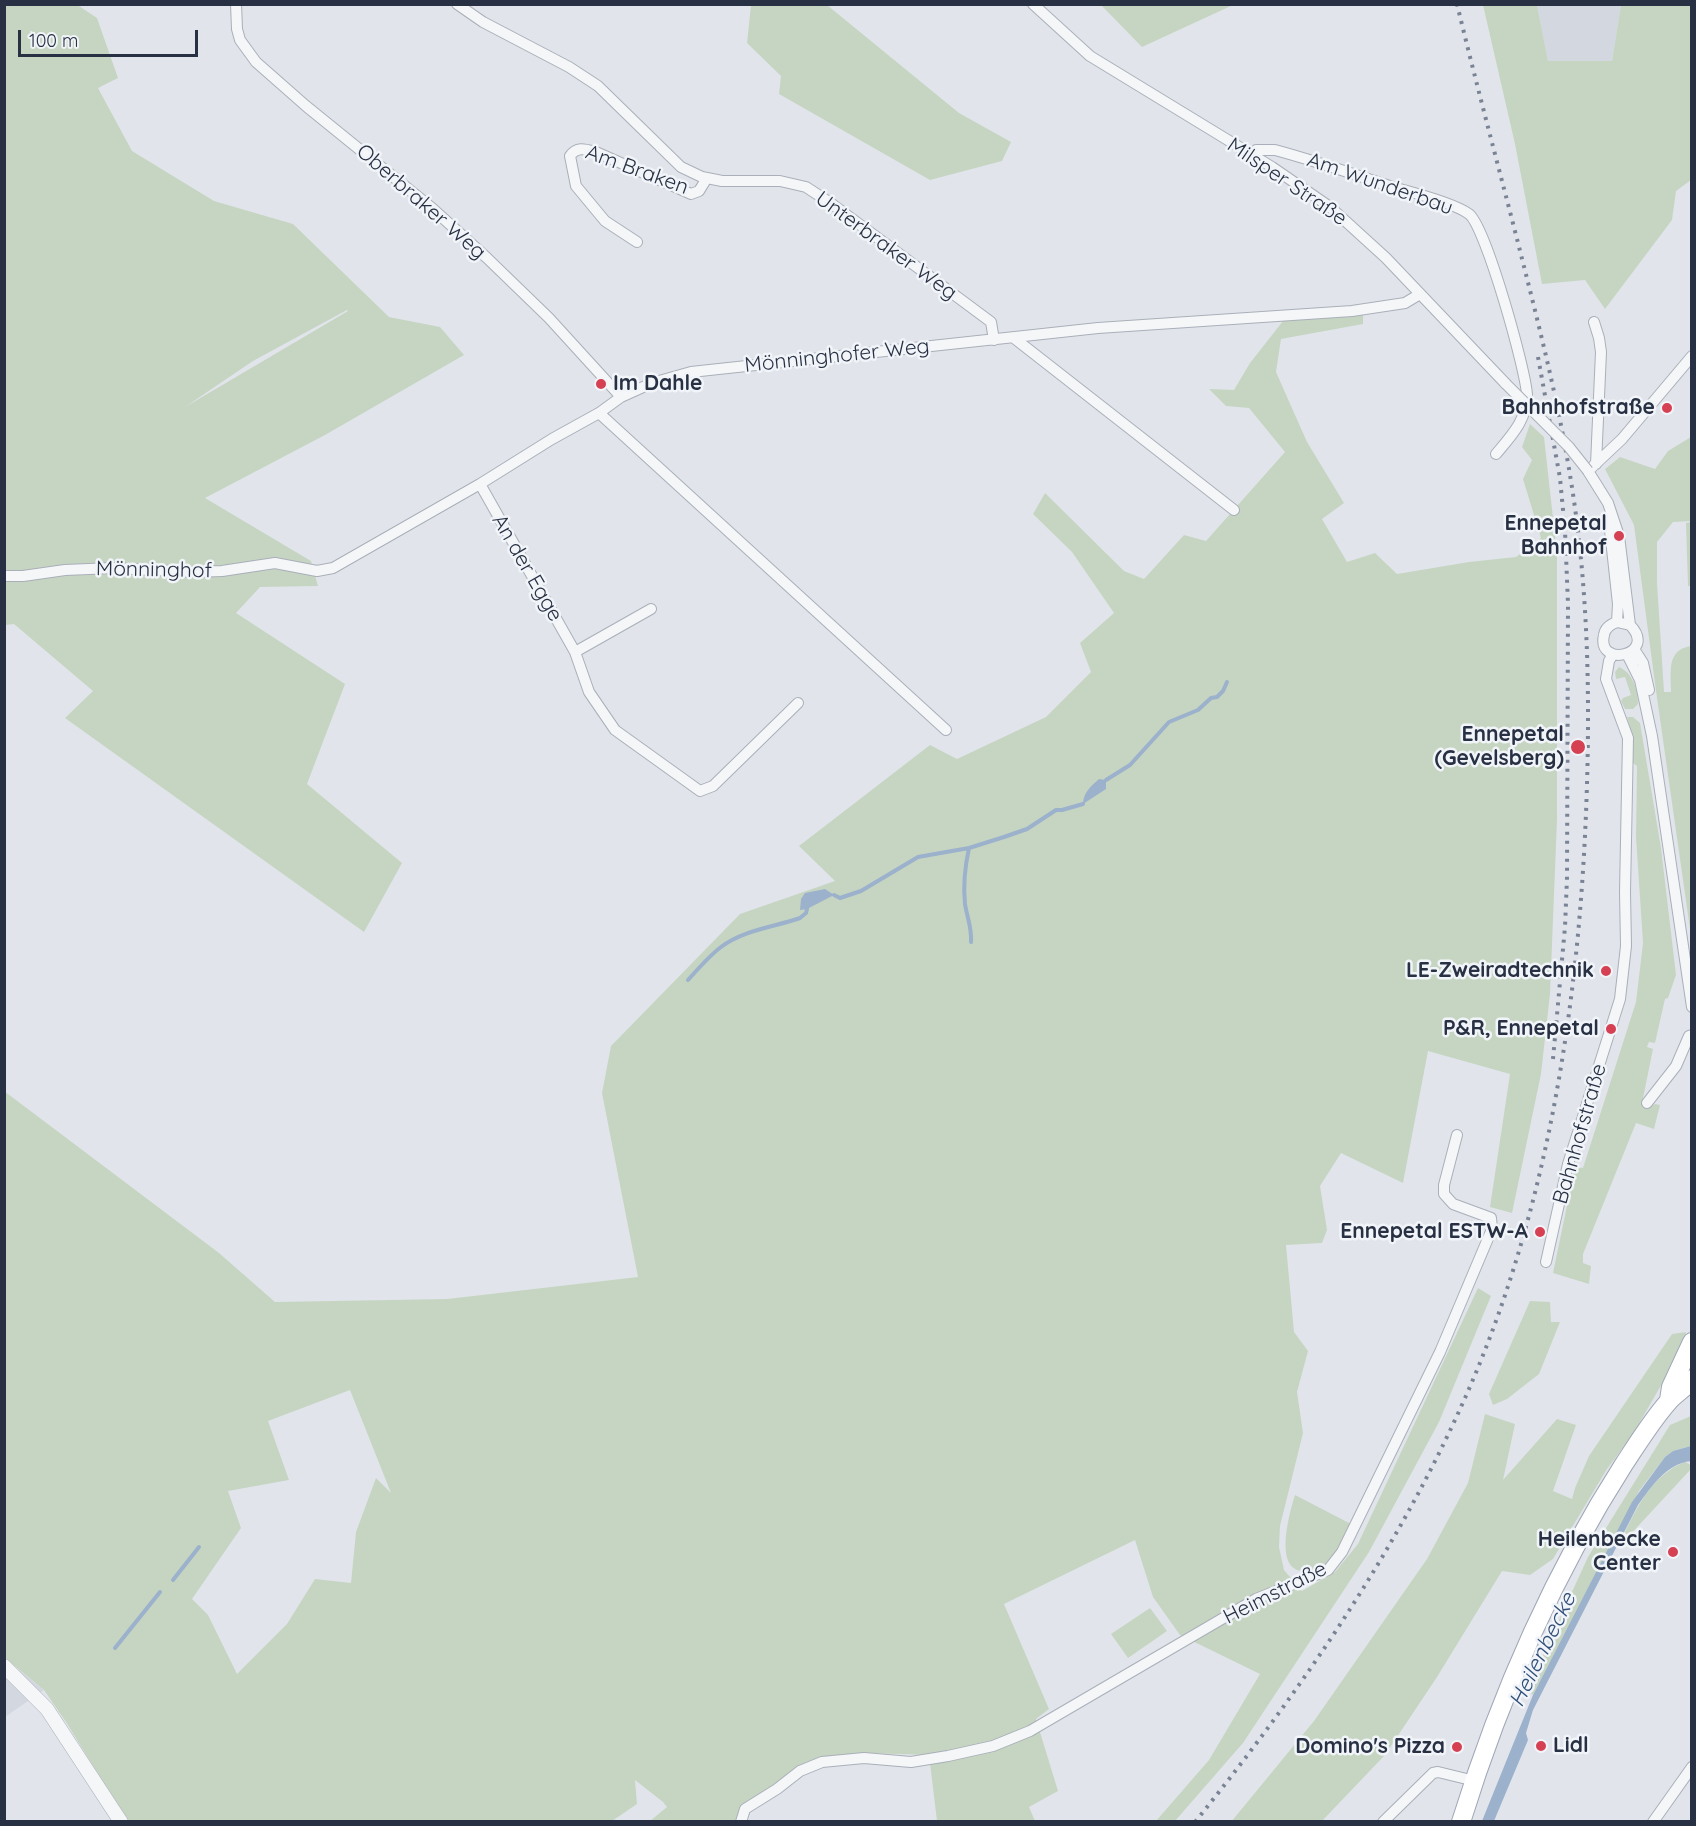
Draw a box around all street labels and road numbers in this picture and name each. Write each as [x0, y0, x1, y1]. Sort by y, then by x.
street label: Milsper Straße [1222, 133, 1352, 231]
street label: Oberbraker Weg [351, 139, 491, 265]
street label: Am Braken [582, 140, 692, 200]
street label: Am Wunderbau [1304, 147, 1456, 221]
street label: Unterbraker Weg [810, 186, 962, 306]
street label: Mönninghofer Weg [743, 334, 931, 378]
street label: An der Egge [486, 510, 568, 626]
street label: Mönninghof [96, 556, 212, 584]
street label: Bahnhofstraße [1548, 1061, 1612, 1207]
street label: Heimstraße [1219, 1556, 1331, 1630]

